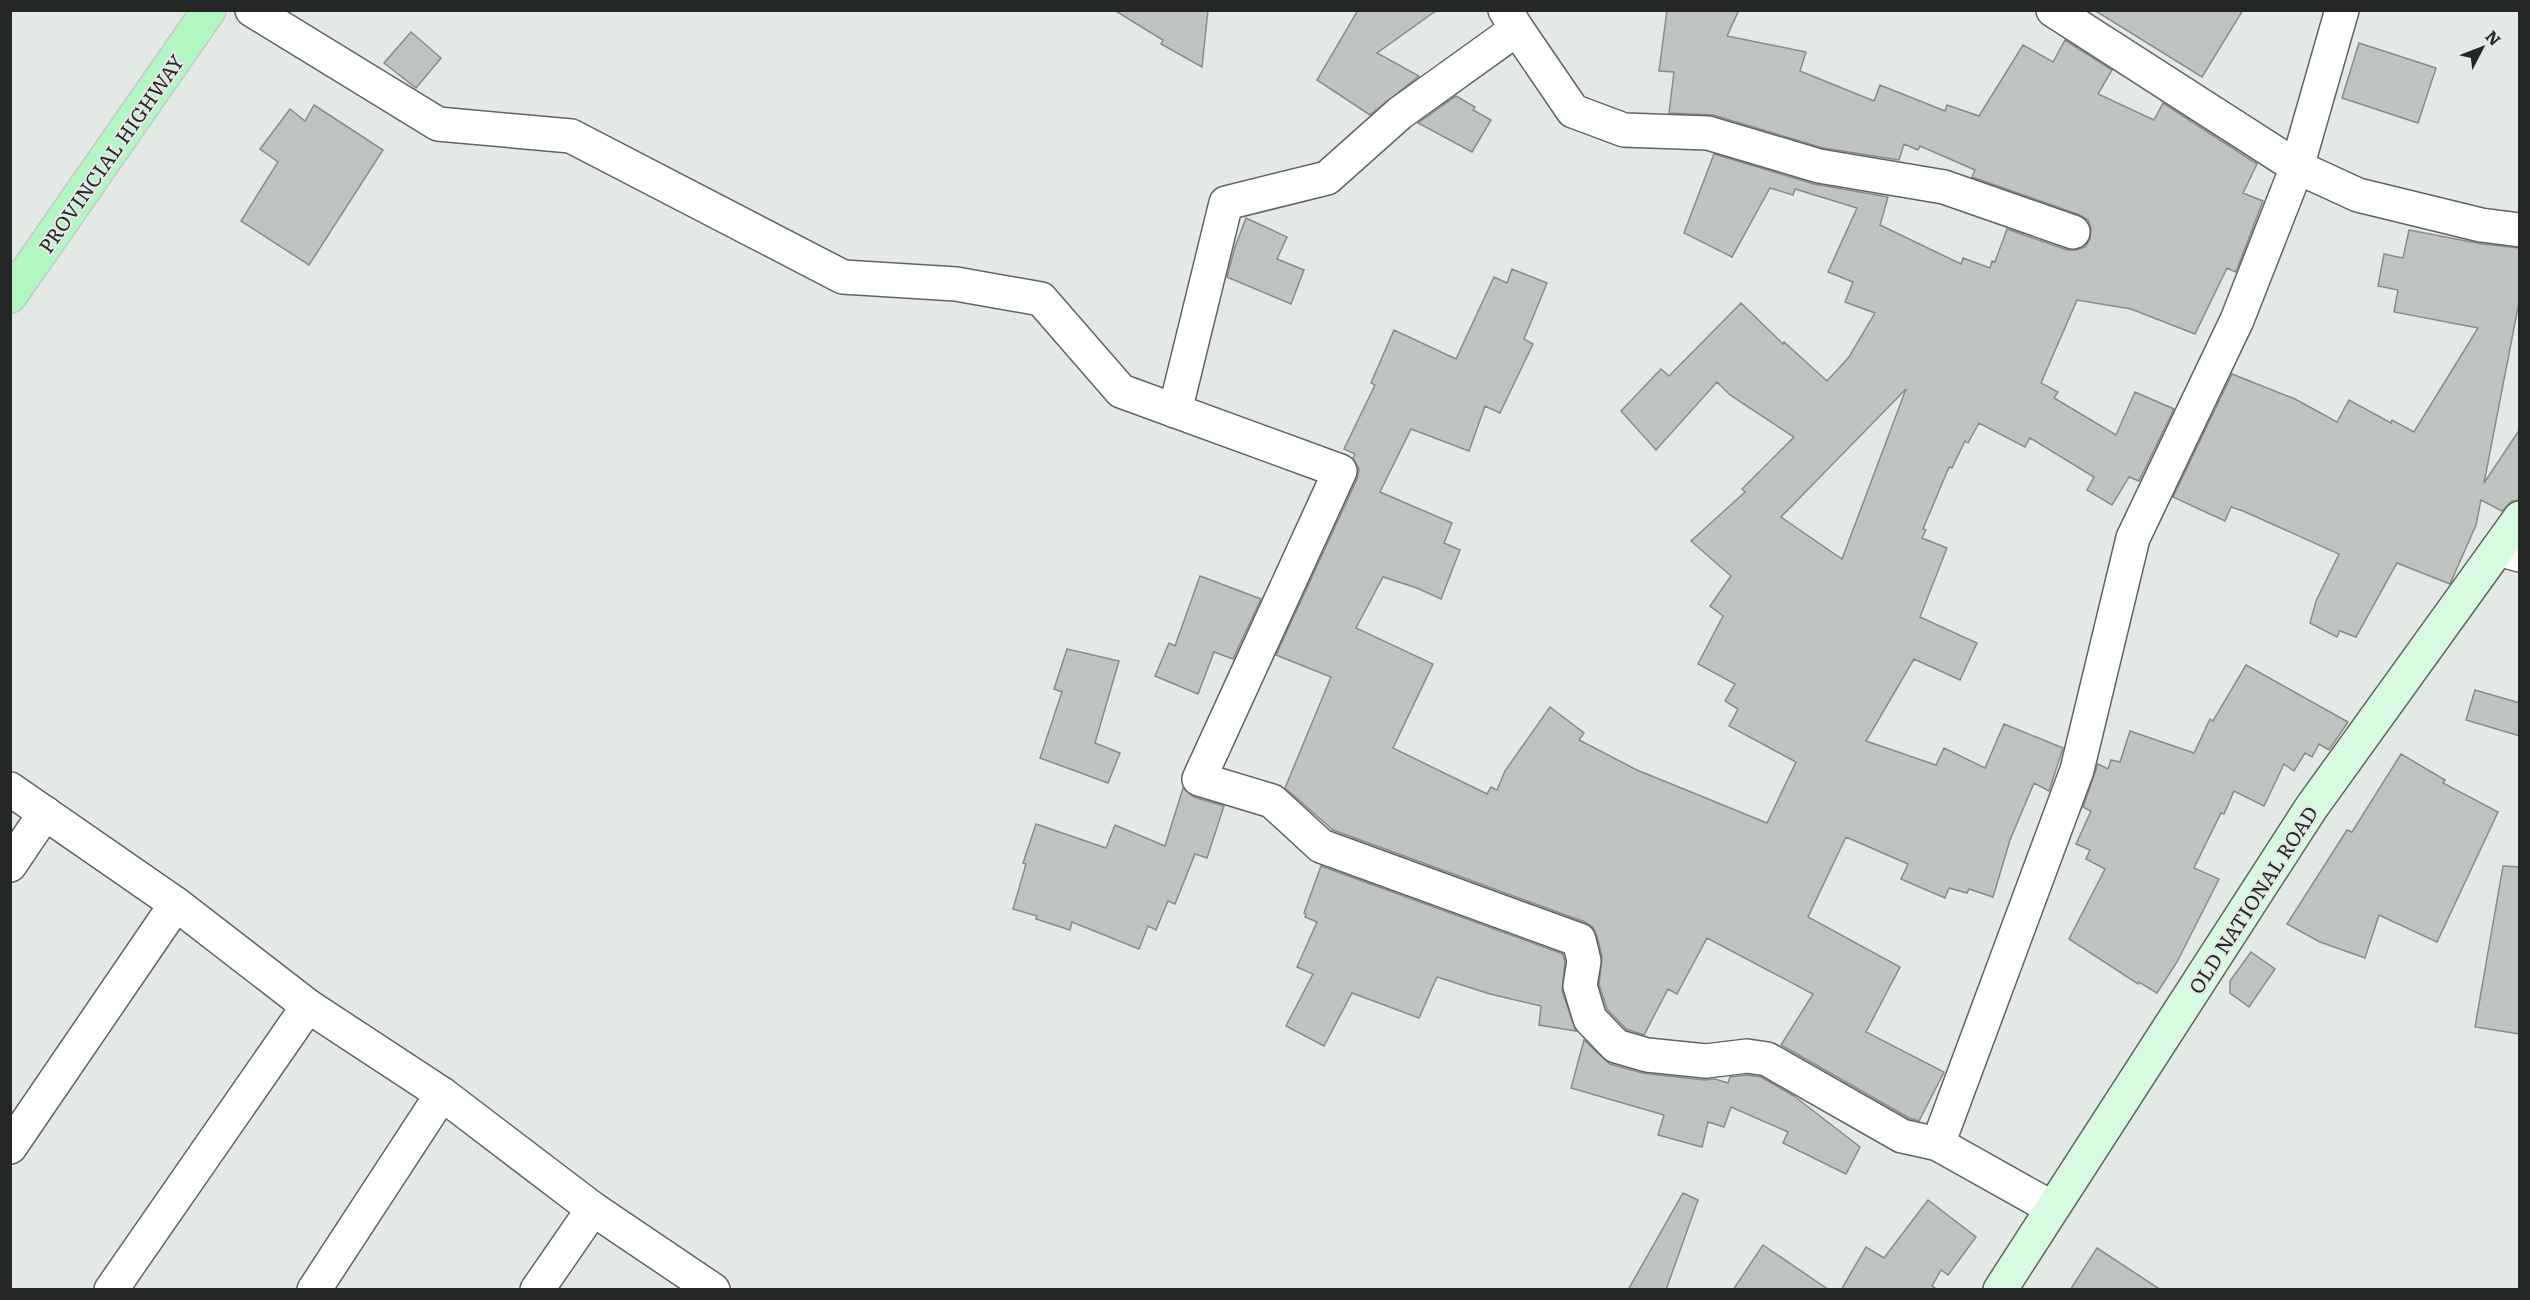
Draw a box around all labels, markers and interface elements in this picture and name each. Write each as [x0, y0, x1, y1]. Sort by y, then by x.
north arrow [2452, 18, 2512, 78]
text: N [2480, 24, 2507, 50]
street label: PROVINCIAL HIGHWAY [30, 47, 190, 259]
street label: OLD NATIONAL ROAD [2180, 799, 2324, 999]

